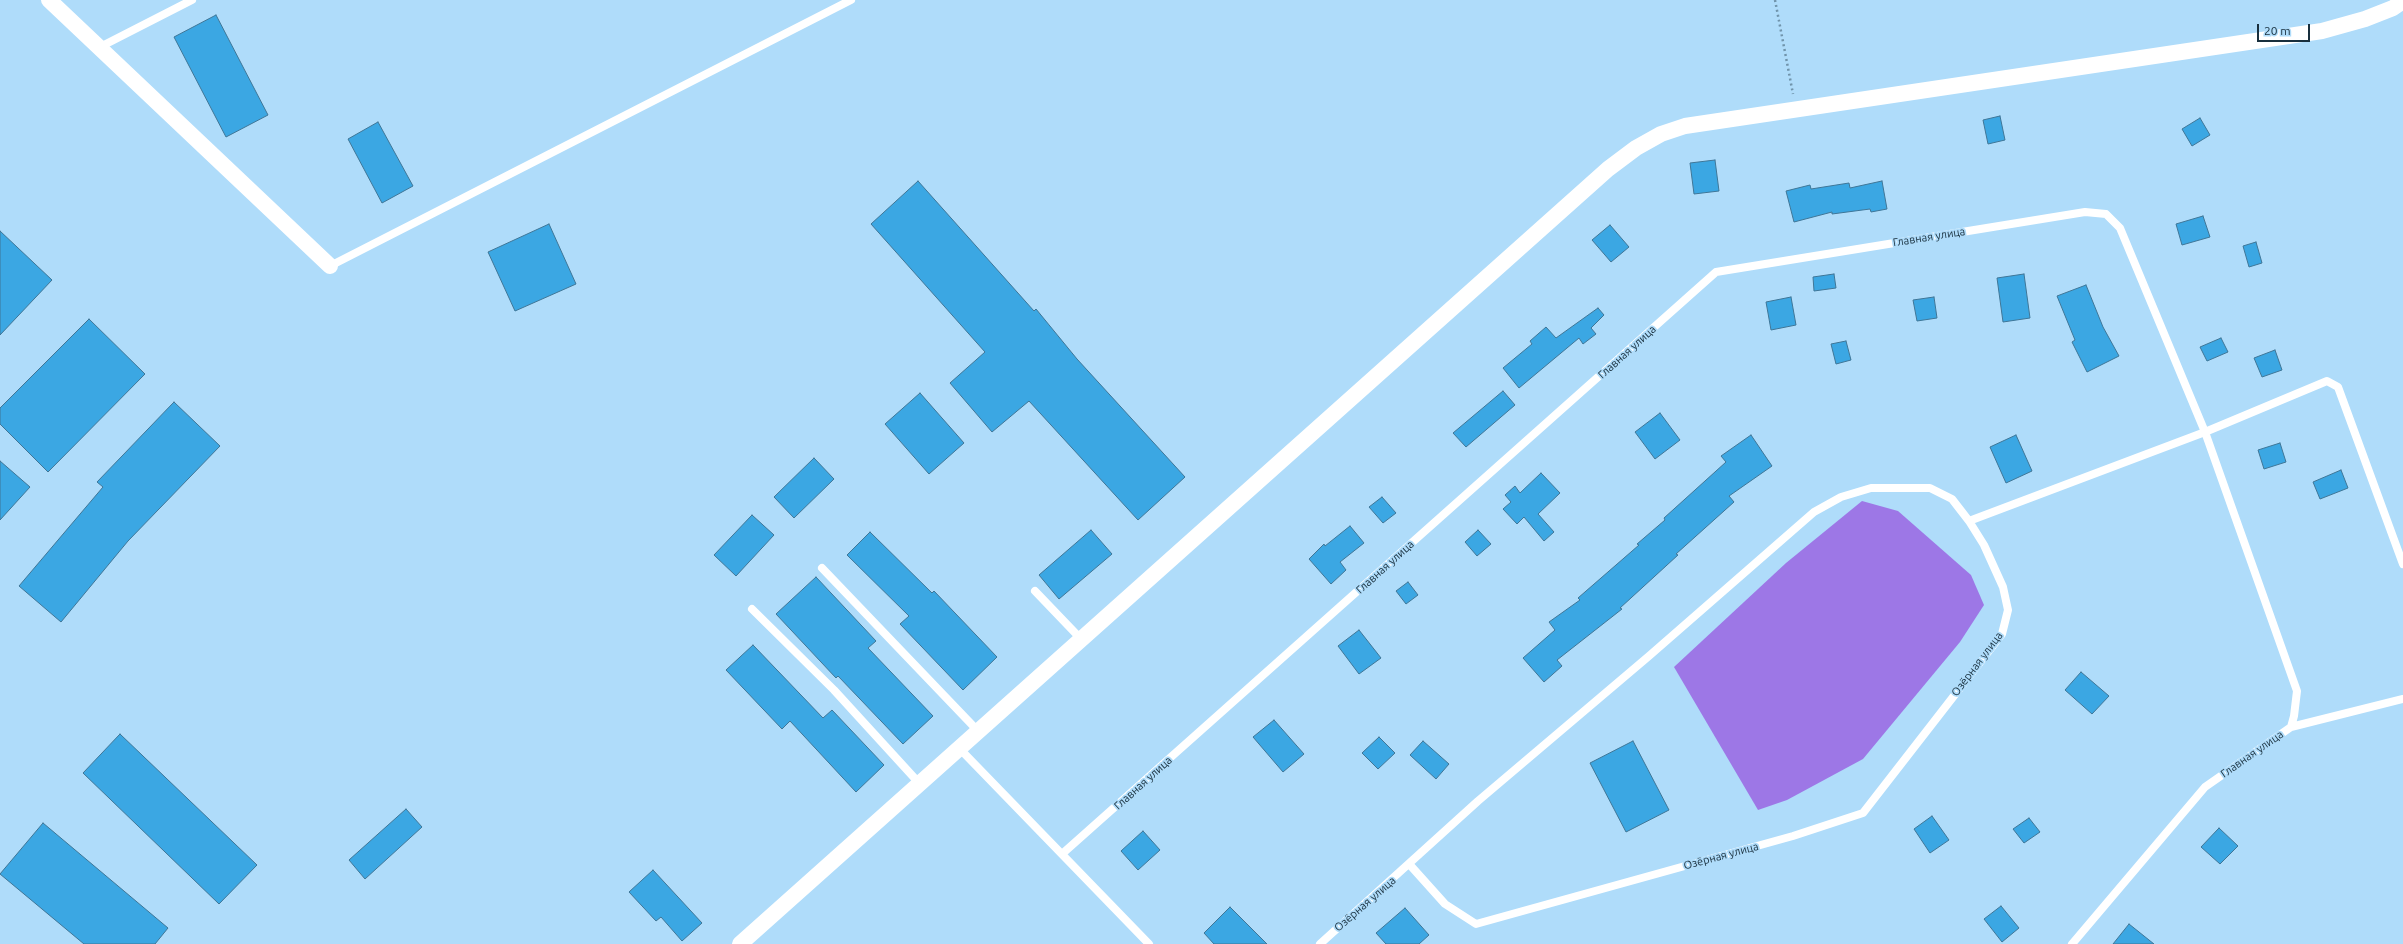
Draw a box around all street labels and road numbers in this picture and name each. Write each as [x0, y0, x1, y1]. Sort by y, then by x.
street label: Главная улица [1892, 225, 1966, 249]
street label: Главная улица [1595, 323, 1659, 381]
street label: Главная улица [1353, 538, 1417, 596]
street label: Озёрная улица [1949, 629, 2005, 699]
street label: Главная улица [2218, 728, 2286, 780]
street label: Главная улица [1111, 754, 1175, 812]
street label: Озёрная улица [1682, 840, 1760, 872]
street label: Озёрная улица [1332, 874, 1398, 934]

